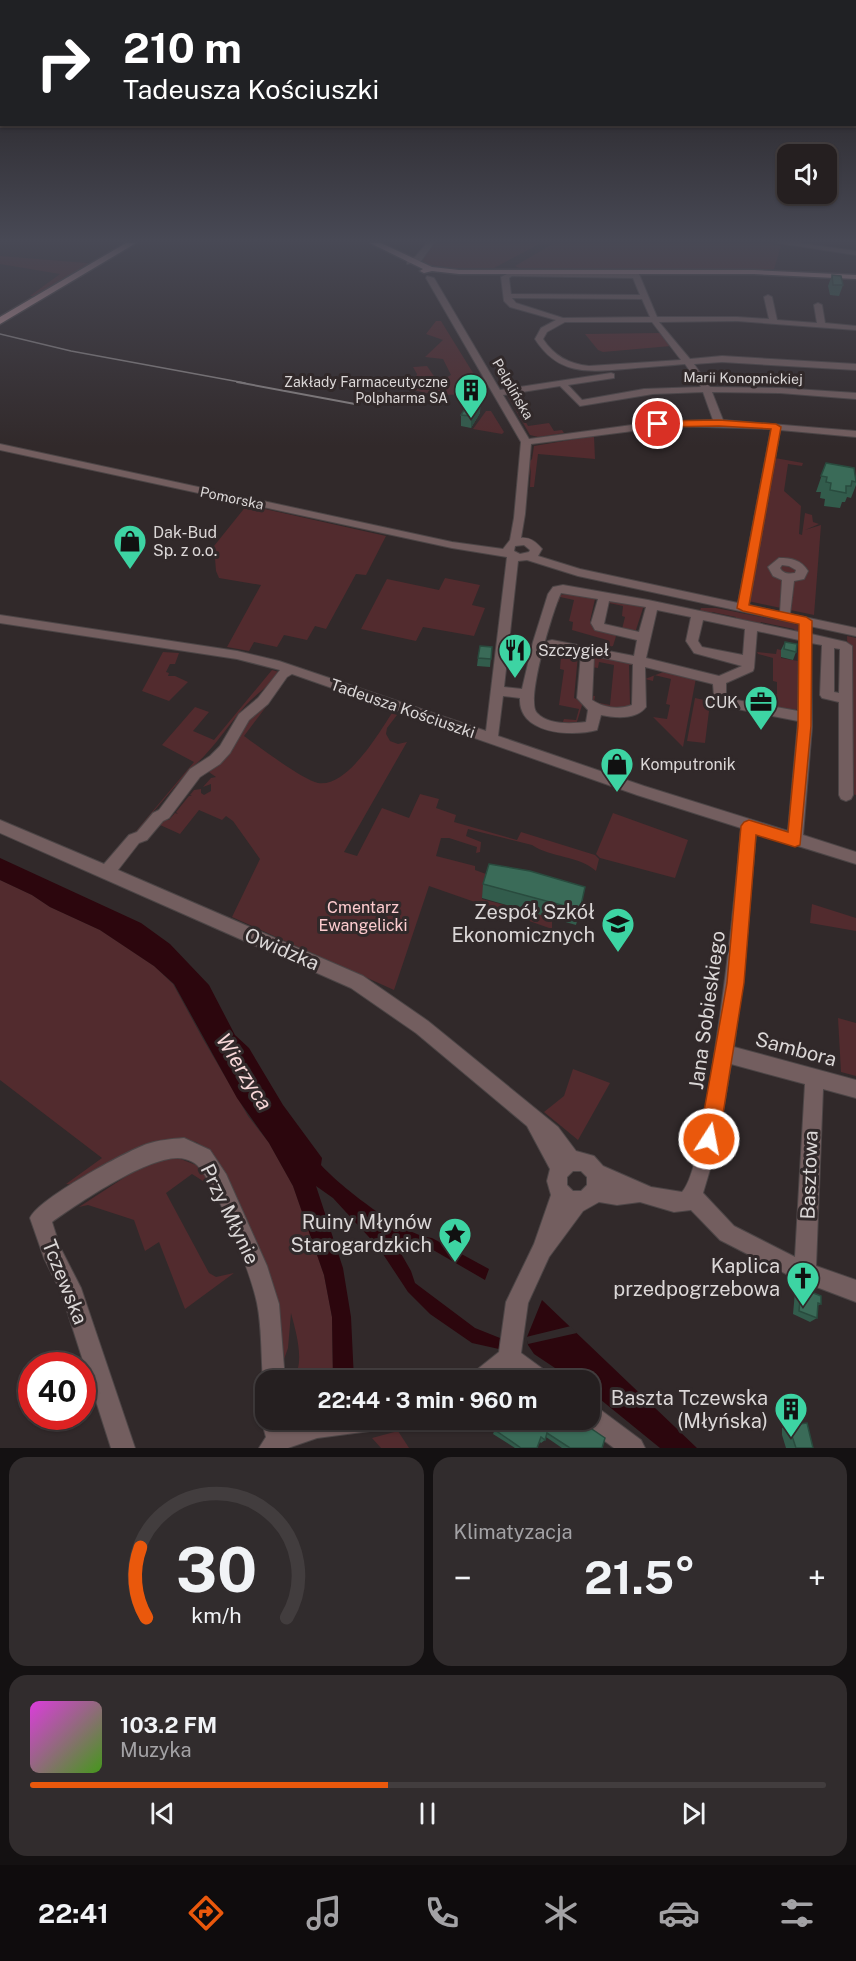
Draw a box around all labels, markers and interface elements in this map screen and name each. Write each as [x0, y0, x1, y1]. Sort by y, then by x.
text: 210 m [123, 23, 242, 72]
icon: right [24, 24, 102, 102]
text: Tadeusza Kościuszki [123, 73, 379, 105]
map controls [777, 144, 837, 204]
button: sound [777, 144, 837, 204]
street label: Pelplińska [489, 356, 537, 422]
street label: Marii Konopnickiej [683, 369, 803, 387]
building icon: Zakłady Farmaceutyczne Polpharma SA [453, 372, 489, 419]
place label: Zakłady Farmaceutyczne Polpharma SA [284, 374, 448, 406]
pin [632, 398, 683, 449]
icon: arrive [641, 407, 674, 440]
street label: Pomorska [199, 483, 265, 513]
shop icon: Dak-Bud Sp. z o.o. [112, 523, 148, 570]
place label: Dak-Bud Sp. z o.o. [153, 523, 217, 560]
restaurant icon: Szczygieł [497, 632, 533, 679]
place label: Szczygieł [538, 641, 609, 660]
street label: Tadeusza Kościuszki [328, 675, 478, 742]
office icon: CUK [743, 684, 779, 731]
place label: CUK [705, 693, 738, 712]
shop icon: Komputronik [599, 746, 635, 793]
place label: Komputronik [640, 755, 736, 774]
park label: Cmentarz Ewangelicki [318, 898, 408, 935]
place label: Zespół Szkół Ekonomicznych [451, 900, 595, 947]
school or university icon: Zespół Szkół Ekonomicznych [600, 906, 636, 953]
street label: Owidzka [241, 923, 323, 975]
street label: Jana Sobieskiego [684, 929, 730, 1091]
street label: Sambora [753, 1027, 839, 1071]
water label: Wierzyca [211, 1029, 278, 1115]
position arrow [677, 1107, 741, 1171]
street label: Basztowa [795, 1130, 823, 1220]
street label: Przy Młynie [195, 1160, 265, 1268]
place label: Ruiny Młynów Starogardzkich [290, 1210, 432, 1257]
place icon: Ruiny Młynów Starogardzkich [437, 1216, 473, 1263]
street label: Tczewska [37, 1236, 93, 1328]
place label: Kaplica przedpogrzebowa [613, 1254, 780, 1301]
church icon: Kaplica przedpogrzebowa [785, 1260, 821, 1307]
speed limit sign: 40 [18, 1352, 96, 1430]
place label: Baszta Tczewska (Młyńska) [611, 1386, 768, 1433]
text: 22:44 · 3 min · 960 m [318, 1387, 537, 1413]
building icon: Baszta Tczewska (Młyńska) [773, 1391, 809, 1438]
text: Klimatyzacja [454, 1520, 573, 1544]
text: 30 [175, 1533, 257, 1606]
text: 21.5° [584, 1551, 696, 1604]
text: − [454, 1559, 472, 1597]
text: + [808, 1559, 826, 1597]
text: km/h [191, 1604, 241, 1629]
text: 103.2 FM [120, 1712, 217, 1738]
text: Muzyka [120, 1738, 192, 1762]
icon: previous [146, 1797, 179, 1830]
icon: pause [411, 1797, 444, 1830]
icon: next [677, 1797, 710, 1830]
icon: directions [185, 1892, 227, 1934]
icon: music [303, 1892, 345, 1934]
icon: phone [421, 1892, 463, 1934]
icon: climate [540, 1892, 582, 1934]
icon: car [658, 1892, 700, 1934]
icon: filters [776, 1892, 818, 1934]
text: 22:41 [38, 1897, 109, 1929]

